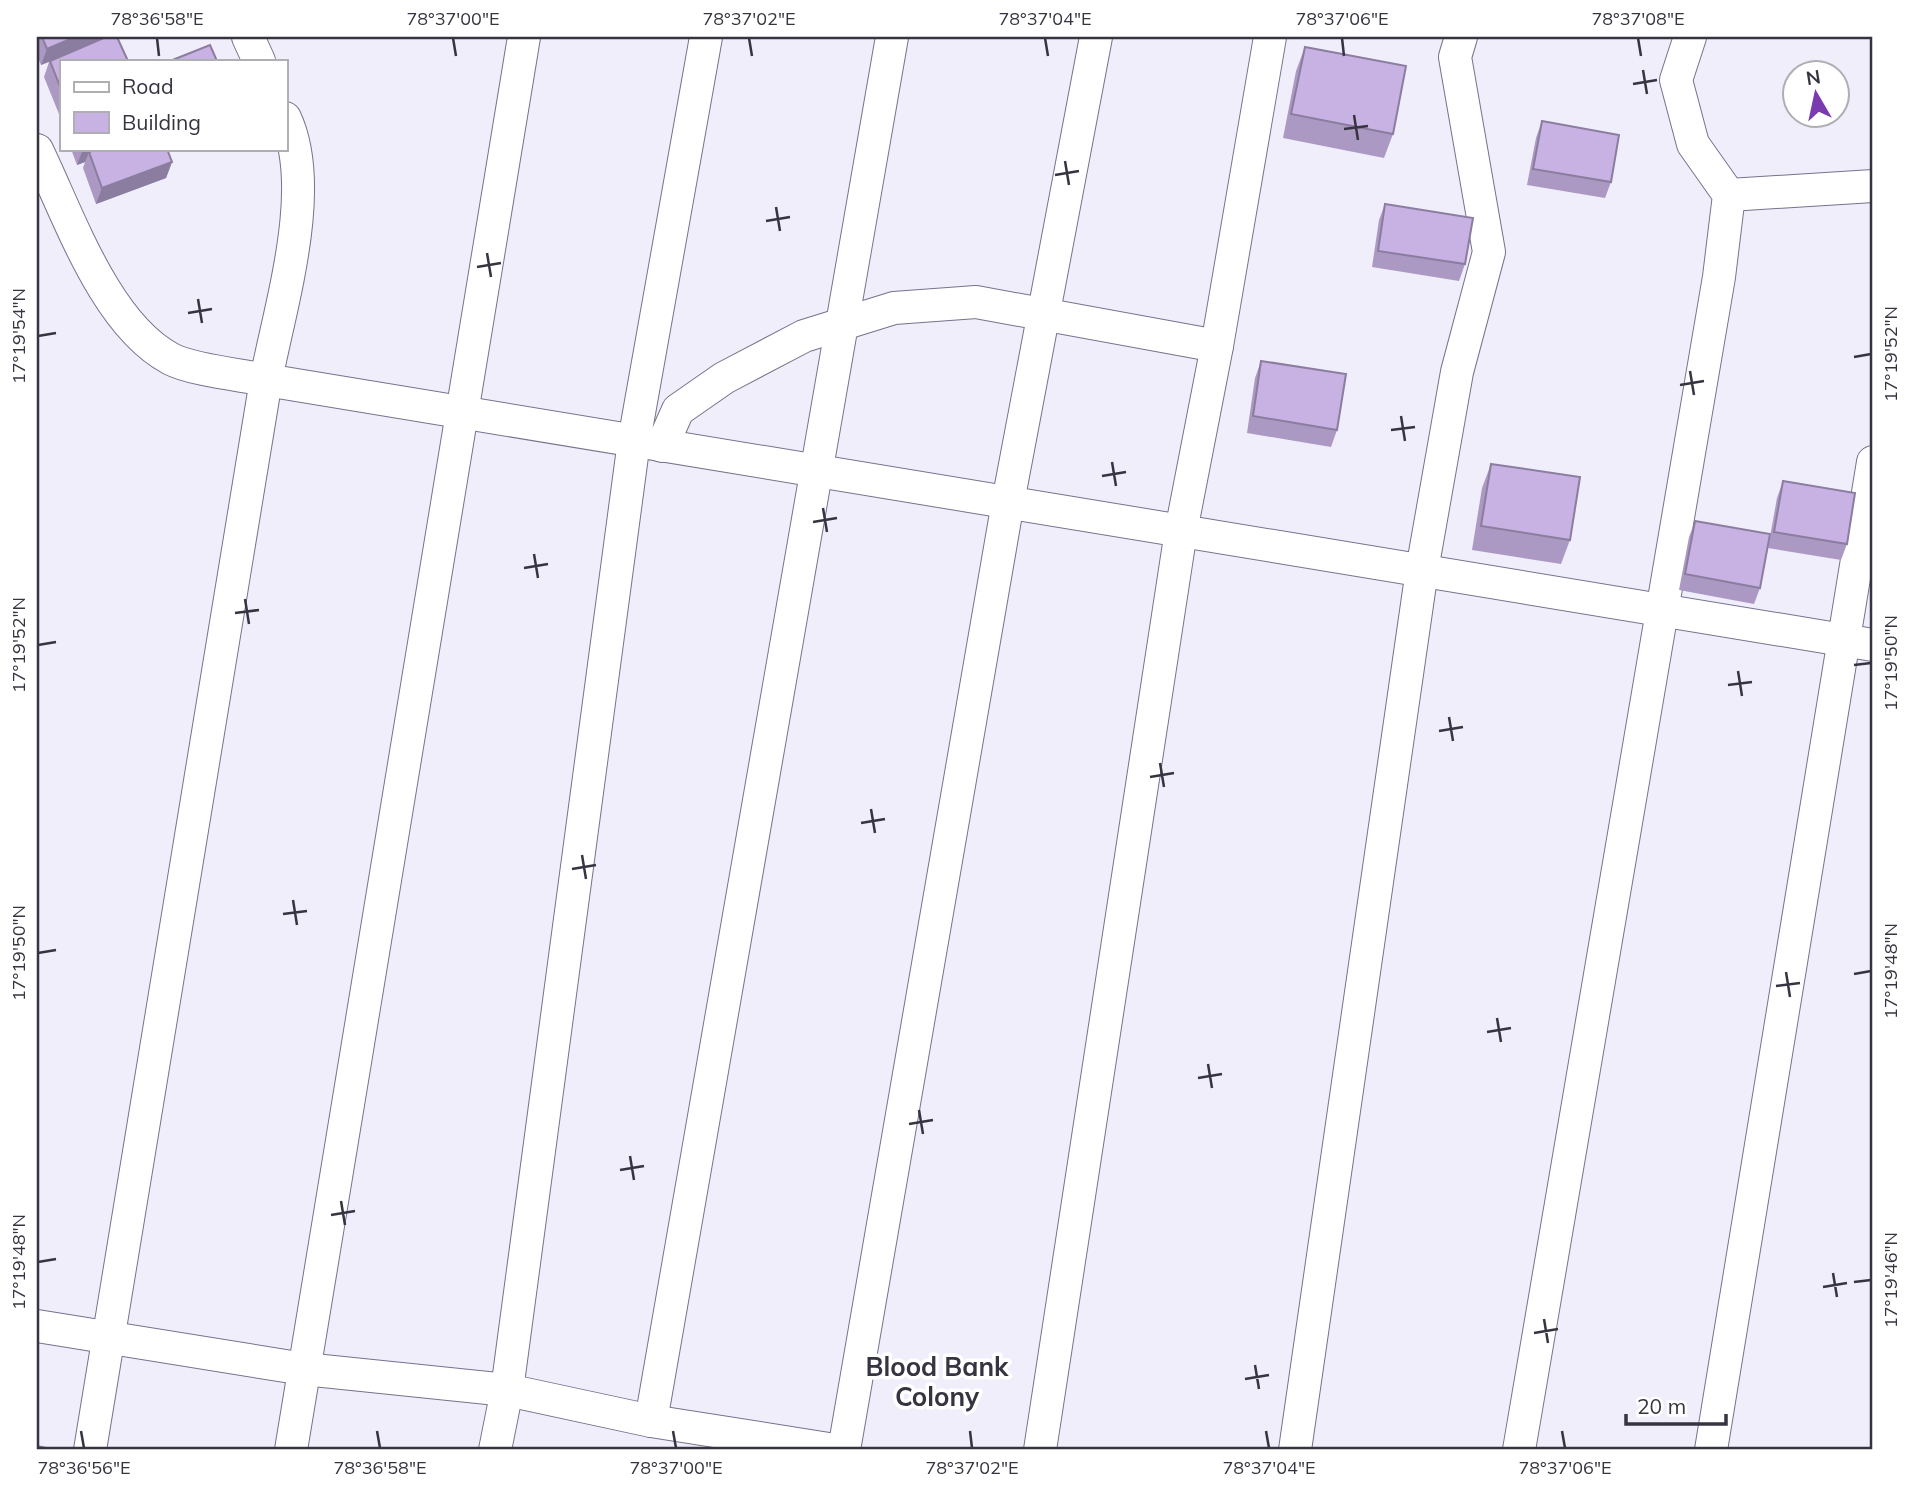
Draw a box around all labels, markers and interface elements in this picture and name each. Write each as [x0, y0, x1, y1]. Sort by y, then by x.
text: 78°36'58"E [110, 7, 204, 30]
text: 78°37'00"E [406, 7, 500, 30]
text: 78°37'02"E [702, 7, 796, 30]
text: 78°37'04"E [998, 7, 1092, 30]
text: 78°37'06"E [1295, 7, 1389, 30]
text: 78°37'08"E [1591, 7, 1685, 30]
legend [60, 60, 287, 150]
north arrow [1780, 60, 1850, 130]
text: N [1804, 64, 1822, 90]
text: Road [122, 73, 173, 99]
text: Building [122, 109, 201, 135]
text: 17°19'54"N [7, 288, 30, 384]
text: 17°19'52"N [1879, 306, 1902, 402]
text: 17°19'52"N [7, 597, 30, 693]
text: 17°19'50"N [1879, 615, 1902, 711]
text: 17°19'50"N [7, 905, 30, 1001]
text: 17°19'48"N [1879, 923, 1902, 1019]
text: 17°19'48"N [7, 1214, 30, 1310]
text: 17°19'46"N [1879, 1232, 1902, 1328]
district label: Blood Bank Colony [866, 1350, 1009, 1413]
scale bar [1626, 1382, 1726, 1426]
text: 20 m [1637, 1393, 1686, 1419]
text: 78°36'56"E [37, 1456, 131, 1479]
text: 78°36'58"E [333, 1456, 427, 1479]
text: 78°37'00"E [629, 1456, 723, 1479]
text: 78°37'02"E [925, 1456, 1019, 1479]
text: 78°37'04"E [1222, 1456, 1316, 1479]
text: 78°37'06"E [1518, 1456, 1612, 1479]

